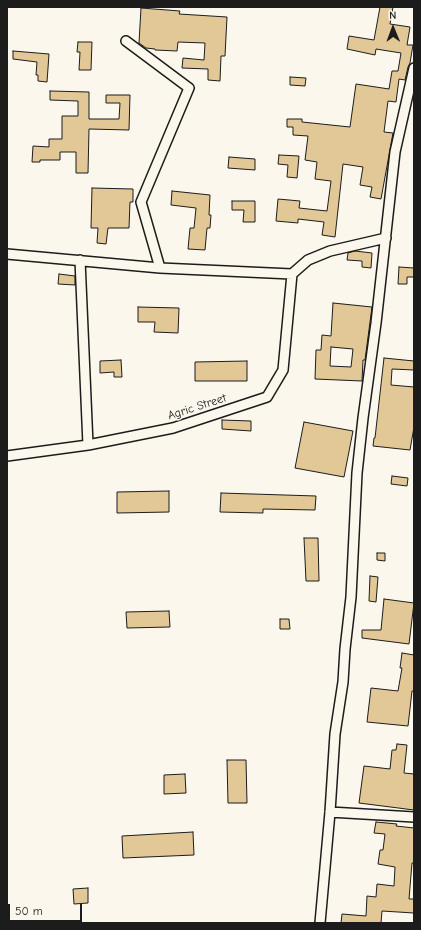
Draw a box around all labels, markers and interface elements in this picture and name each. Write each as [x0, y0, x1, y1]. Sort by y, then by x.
north arrow [373, 8, 413, 48]
text: N [389, 9, 396, 22]
street label: Agric Street [166, 391, 228, 423]
scale bar [10, 896, 84, 922]
text: 50 m [15, 904, 43, 918]

